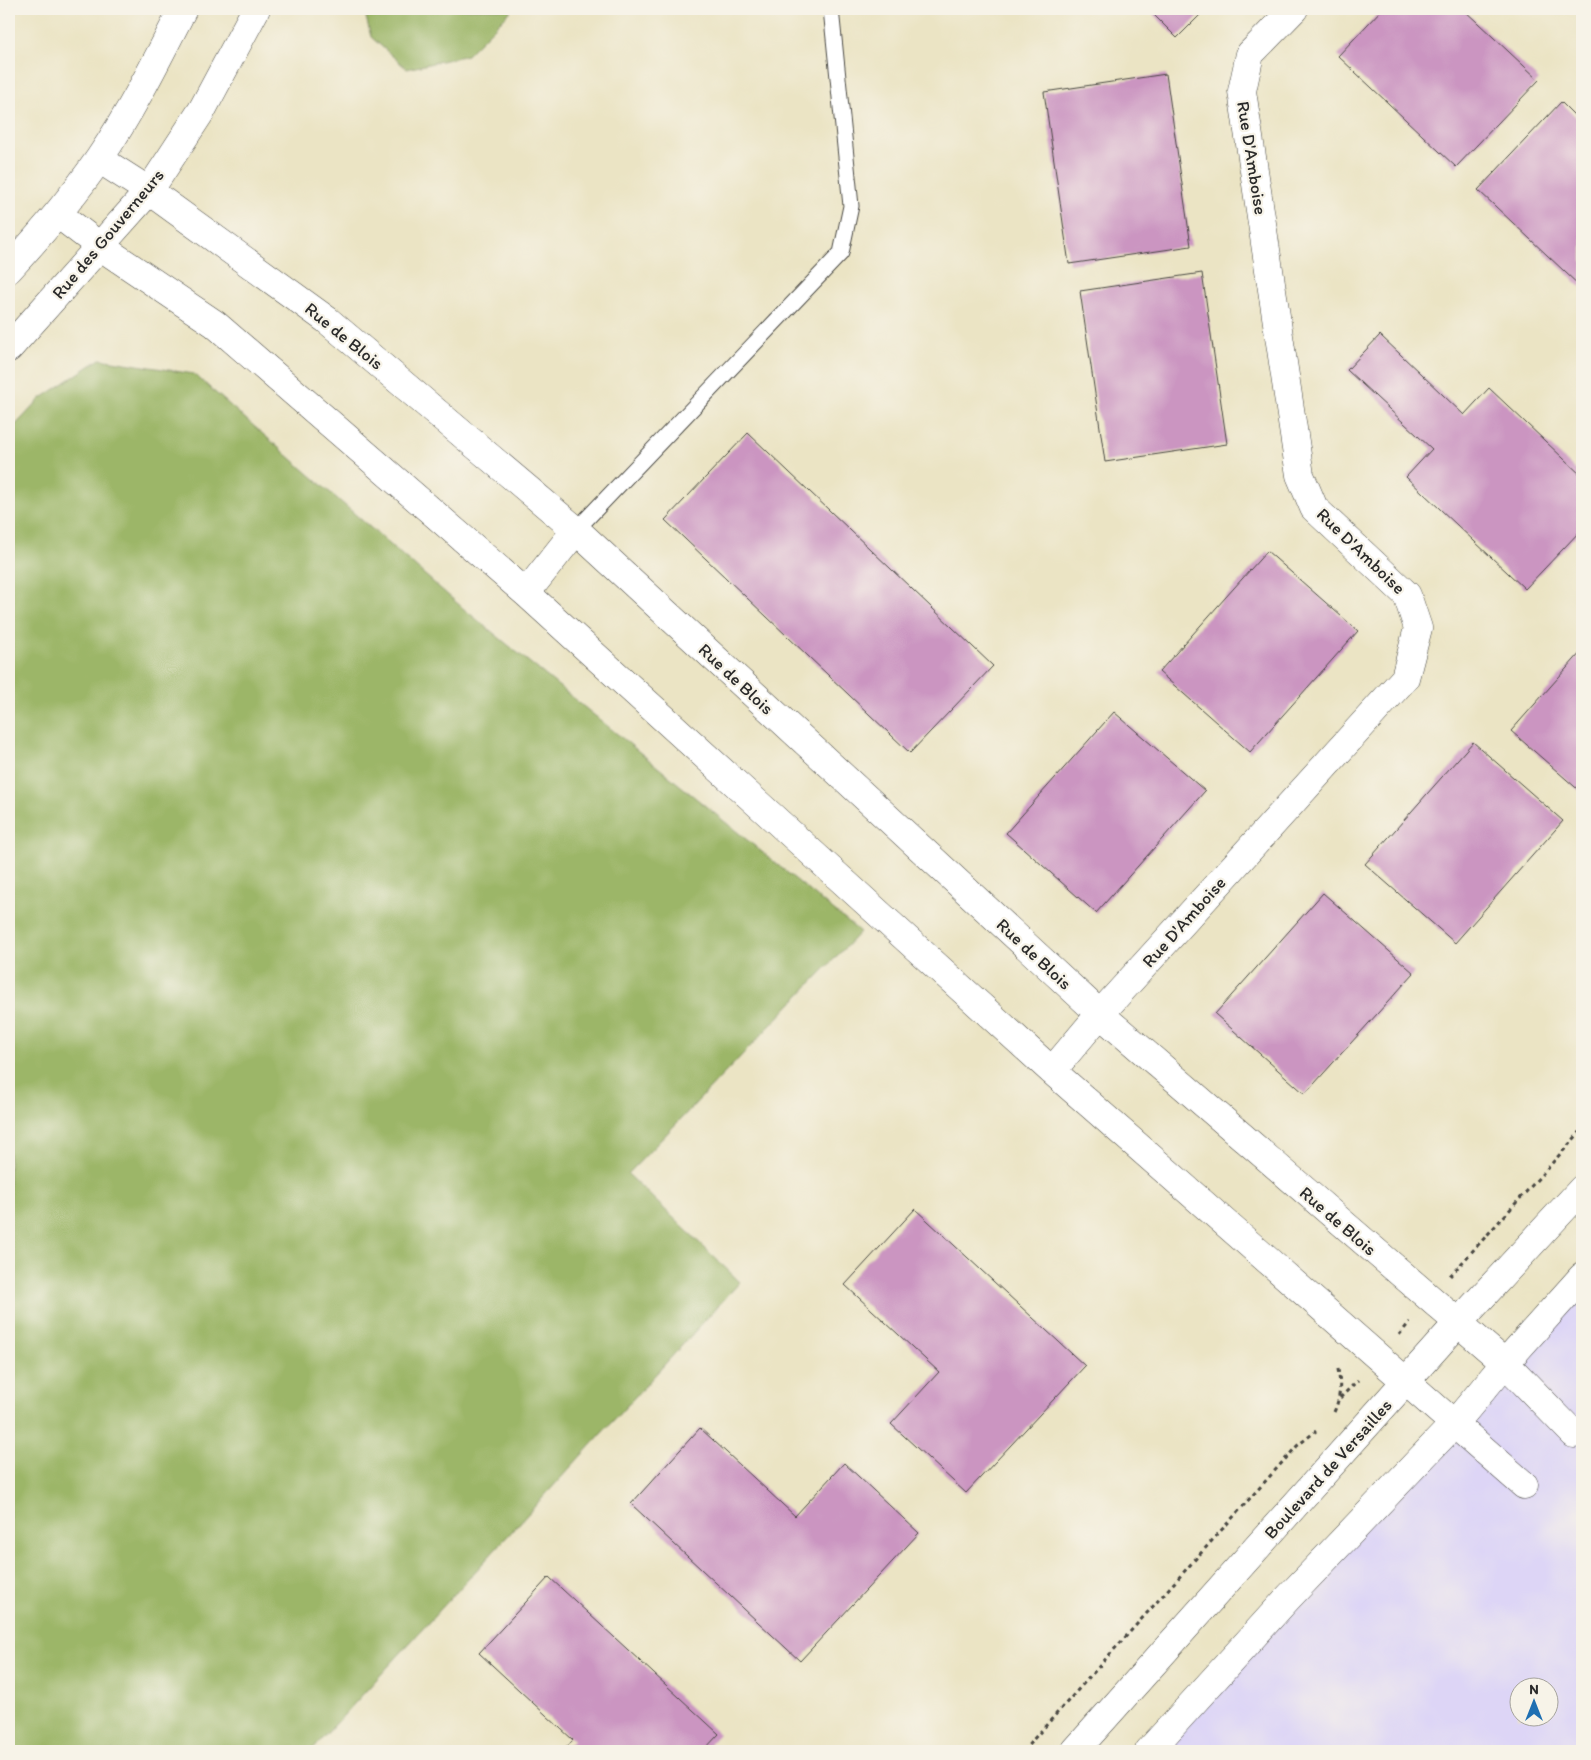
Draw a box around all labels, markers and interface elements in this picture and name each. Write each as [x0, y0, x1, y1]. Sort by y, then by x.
street label: Rue D'Amboise [1232, 100, 1272, 216]
street label: Rue des Gouverneurs [47, 165, 169, 303]
street label: Rue de Blois [300, 298, 388, 374]
street label: Rue D'Amboise [1312, 503, 1410, 599]
street label: Rue de Blois [694, 639, 778, 719]
street label: Rue D'Amboise [1137, 872, 1231, 972]
street label: Rue de Blois [992, 914, 1076, 994]
street label: Rue de Blois [1295, 1182, 1381, 1260]
street label: Boulevard de Versailles [1259, 1394, 1397, 1544]
north arrow [1508, 1678, 1558, 1728]
text: N [1529, 1681, 1539, 1698]

